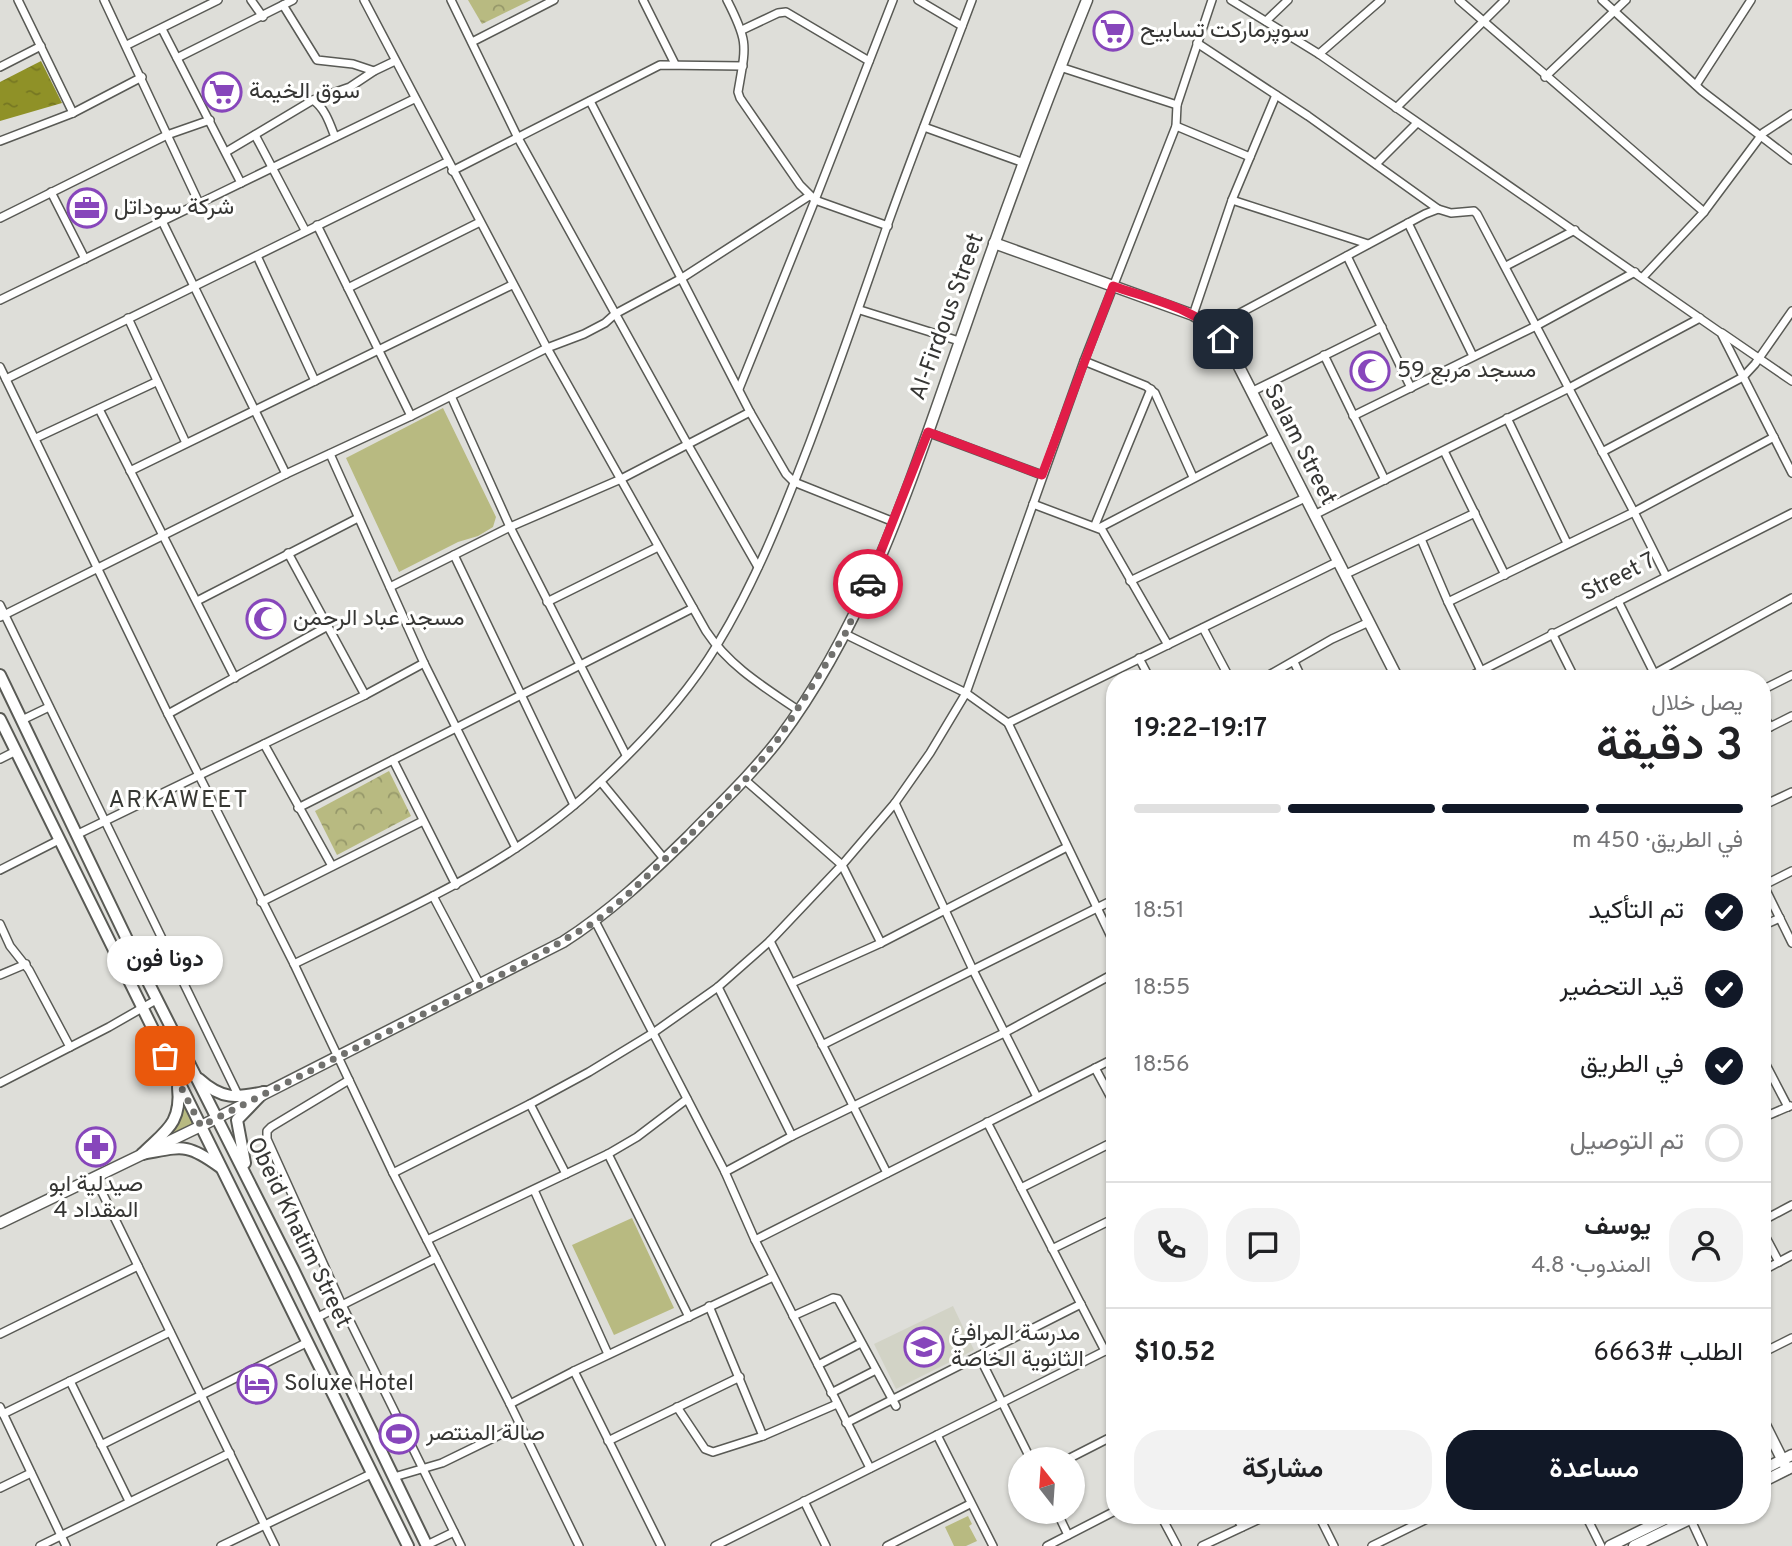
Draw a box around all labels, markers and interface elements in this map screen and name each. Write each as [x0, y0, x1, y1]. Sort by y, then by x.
supermarket icon: سوپرمارکت تسابيح [1092, 10, 1134, 52]
place label: سوپرمارکت تسابيح [1140, 17, 1309, 46]
supermarket icon: سوق الخيمة [201, 71, 243, 113]
place label: سوق الخيمة [249, 78, 360, 107]
office icon: شركة سوداتل [66, 187, 108, 229]
place label: شركة سوداتل [114, 194, 234, 223]
street label: Al-Firdous Street [904, 229, 992, 405]
pin [1193, 309, 1253, 369]
icon: home [1204, 320, 1242, 358]
mosque icon: مسجد مربع 59 [1349, 350, 1391, 392]
place label: مسجد مربع 59 [1397, 357, 1536, 386]
street label: Salam Street [1256, 379, 1342, 511]
street label: Street 7 [1577, 547, 1661, 609]
courier [833, 549, 903, 619]
icon: car [849, 565, 887, 603]
mosque icon: مسجد عباد الرحمن [245, 598, 287, 640]
place label: مسجد عباد الرحمن [293, 605, 465, 634]
text: يصل خلال [1651, 690, 1743, 719]
text: 19:17–19:22 [1134, 713, 1267, 746]
text: 3 دقيقة [1596, 718, 1743, 777]
district label: ARKAWEET [108, 786, 250, 816]
text: في الطريق · 450 m [1572, 827, 1743, 856]
icon: check [1705, 893, 1743, 931]
text: تم التأكيد [1588, 895, 1684, 928]
text: 18:51 [1134, 897, 1185, 926]
callout: دونا فون [107, 937, 223, 986]
text: دونا فون [126, 946, 204, 975]
icon: check [1705, 970, 1743, 1008]
text: قيد التحضير [1559, 972, 1684, 1005]
text: 18:55 [1134, 974, 1190, 1003]
pin [135, 1026, 195, 1086]
icon: bag [146, 1037, 184, 1075]
icon: check [1705, 1047, 1743, 1085]
text: في الطريق [1580, 1049, 1684, 1082]
text: 18:56 [1134, 1051, 1190, 1080]
pharmacy icon: صيدلية ابو المقداد 4 [75, 1126, 117, 1168]
text: تم التوصيل [1570, 1126, 1684, 1159]
street label: Obeid Khatim Street [239, 1133, 357, 1333]
place label: صيدلية ابو المقداد 4 [49, 1171, 143, 1226]
button: phone [1134, 1208, 1208, 1282]
button: chat [1226, 1208, 1300, 1282]
button: person [1669, 1208, 1743, 1282]
text: يوسف [1584, 1211, 1651, 1244]
text: المندوب · 4.8 [1531, 1252, 1651, 1281]
place label: مدرسة المرافئ الثانوية الخاصة [951, 1320, 1084, 1375]
school or university icon: مدرسة المرافئ الثانوية الخاصة [903, 1326, 945, 1368]
text: $10.52 [1134, 1337, 1215, 1370]
text: الطلب #6663 [1593, 1337, 1743, 1370]
hotel icon: Soluxe Hotel [236, 1363, 278, 1405]
place label: Soluxe Hotel [284, 1370, 414, 1399]
sports icon: صالة المنتصر [378, 1413, 420, 1455]
place label: صالة المنتصر [425, 1420, 545, 1449]
button: مشاركة [1134, 1430, 1432, 1510]
button: مساعدة [1446, 1430, 1743, 1510]
north arrow [1008, 1447, 1085, 1524]
map controls [1008, 1447, 1085, 1524]

